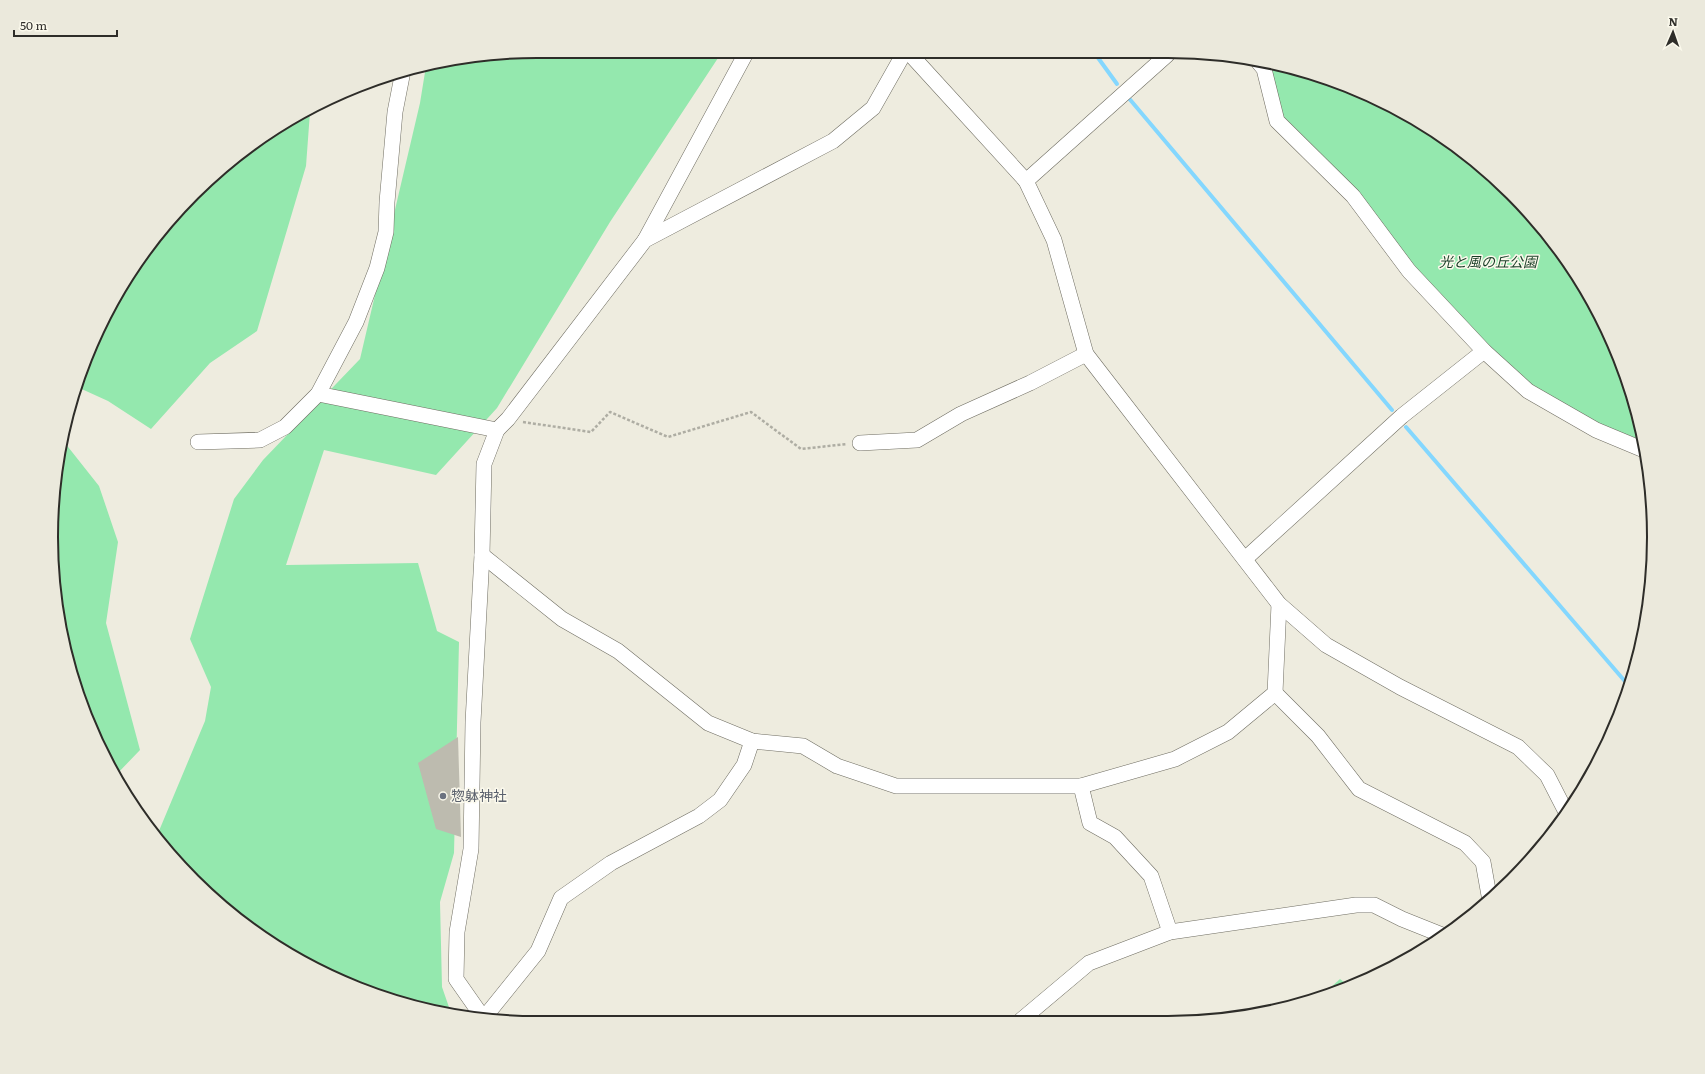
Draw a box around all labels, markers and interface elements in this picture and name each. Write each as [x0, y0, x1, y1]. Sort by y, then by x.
scale bar [14, 12, 117, 38]
north arrow [1653, 12, 1693, 52]
text: N [1668, 13, 1678, 29]
text: 50 m [20, 16, 47, 34]
park label: 光と風の丘公園 [1439, 251, 1539, 271]
place label: 惣躰神社 [451, 785, 507, 805]
marker: 惣躰神社 [438, 791, 448, 801]

